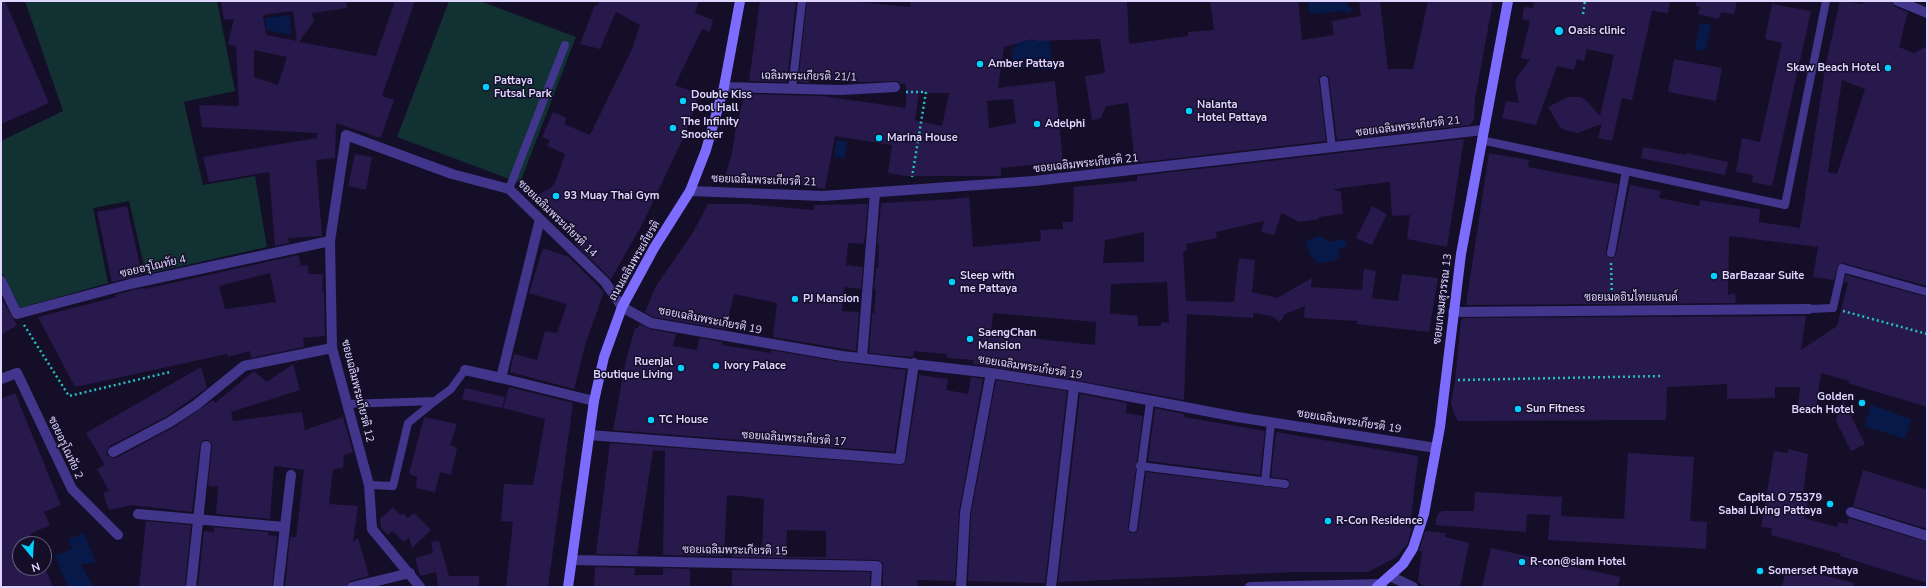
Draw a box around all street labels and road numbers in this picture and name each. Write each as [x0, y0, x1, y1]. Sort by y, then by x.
street label: เฉลิมพระเกียรติ 21/1 [761, 70, 857, 84]
street label: ซอยเฉลิมพระเกียรติ 21 [1355, 114, 1461, 140]
street label: ซอยเฉลิมพระเกียรติ 21 [1033, 152, 1139, 176]
street label: ซอยเฉลิมพระเกียรติ 21 [711, 173, 817, 189]
street label: ซอยเฉลิมพระเกียรติ 14 [514, 178, 600, 260]
street label: ถนนเฉลิมพระเกียรติ [607, 219, 663, 303]
street label: ซอยอรุโณทัย 4 [119, 253, 187, 281]
street label: ซอยเกษมสุวรรณ 13 [1431, 253, 1455, 345]
street label: ซอยเมดอินไทยแลนด์ [1584, 291, 1678, 305]
street label: ซอยเฉลิมพระเกียรติ 19 [657, 304, 763, 338]
street label: ซอยเฉลิมพระเกียรติ 12 [338, 338, 376, 444]
street label: ซอยเฉลิมพระเกียรติ 19 [977, 353, 1083, 383]
street label: ซอยเฉลิมพระเกียรติ 19 [1296, 407, 1402, 437]
street label: ซอยอรุโณทัย 2 [45, 415, 85, 481]
street label: ซอยเฉลิมพระเกียรติ 17 [741, 429, 847, 449]
street label: ซอยเฉลิมพระเกียรติ 15 [682, 543, 788, 559]

